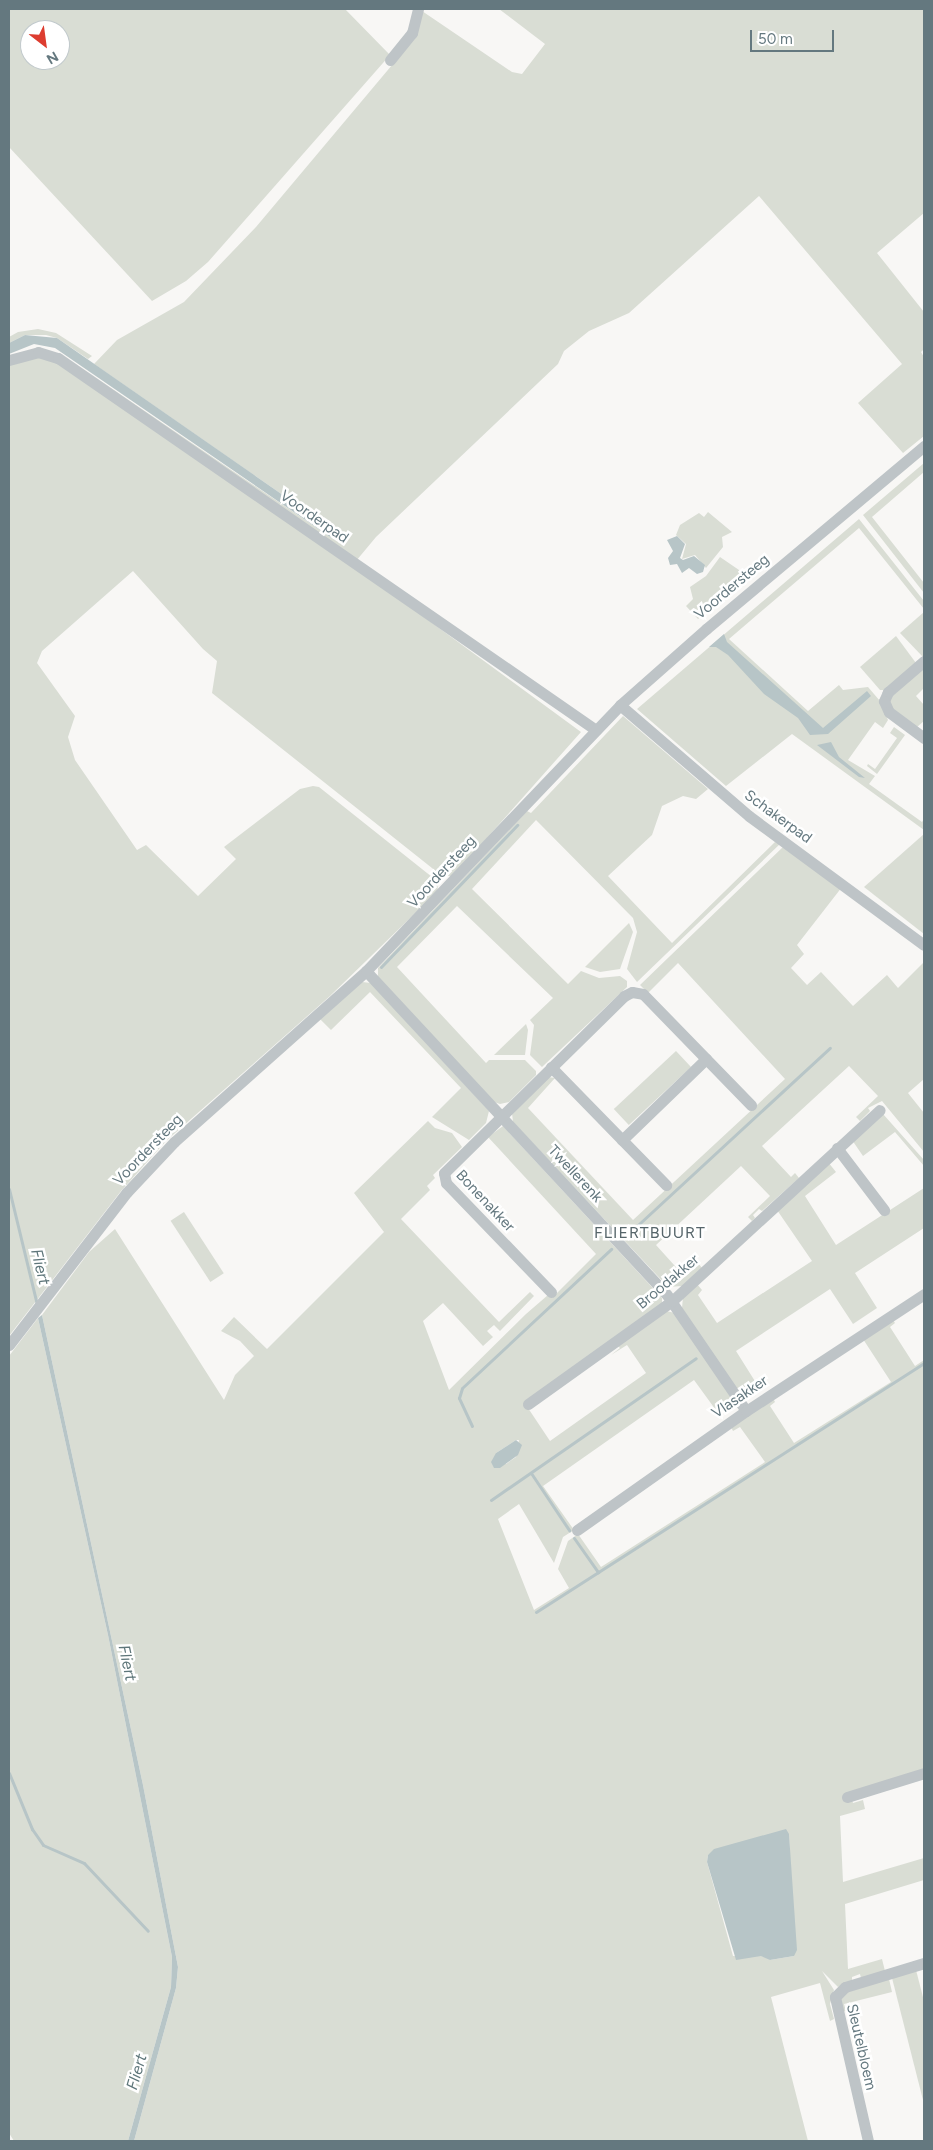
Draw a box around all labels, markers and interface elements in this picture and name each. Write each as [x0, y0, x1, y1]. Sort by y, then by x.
north arrow [20, 20, 70, 70]
scale bar [753, 20, 837, 52]
text: 50 m [758, 30, 793, 48]
text: N [43, 47, 61, 68]
street label: Voorderpad [276, 487, 352, 547]
street label: Voordersteeg [691, 550, 773, 624]
street label: Schakerpad [741, 786, 815, 848]
street label: Voordersteeg [404, 832, 480, 912]
street label: Voordersteeg [110, 1111, 186, 1189]
street label: Twellerenk [544, 1142, 606, 1206]
street label: Bonenakker [452, 1166, 518, 1236]
district label: FLIERTBUURT [593, 1223, 707, 1243]
water label: Fliert [26, 1247, 54, 1287]
street label: Broodakker [633, 1251, 703, 1313]
street label: Vlasakker [709, 1372, 771, 1422]
water label: Fliert [114, 1643, 140, 1683]
street label: Sleutelbloem [842, 2002, 880, 2092]
water label: Fliert [123, 2052, 151, 2092]

